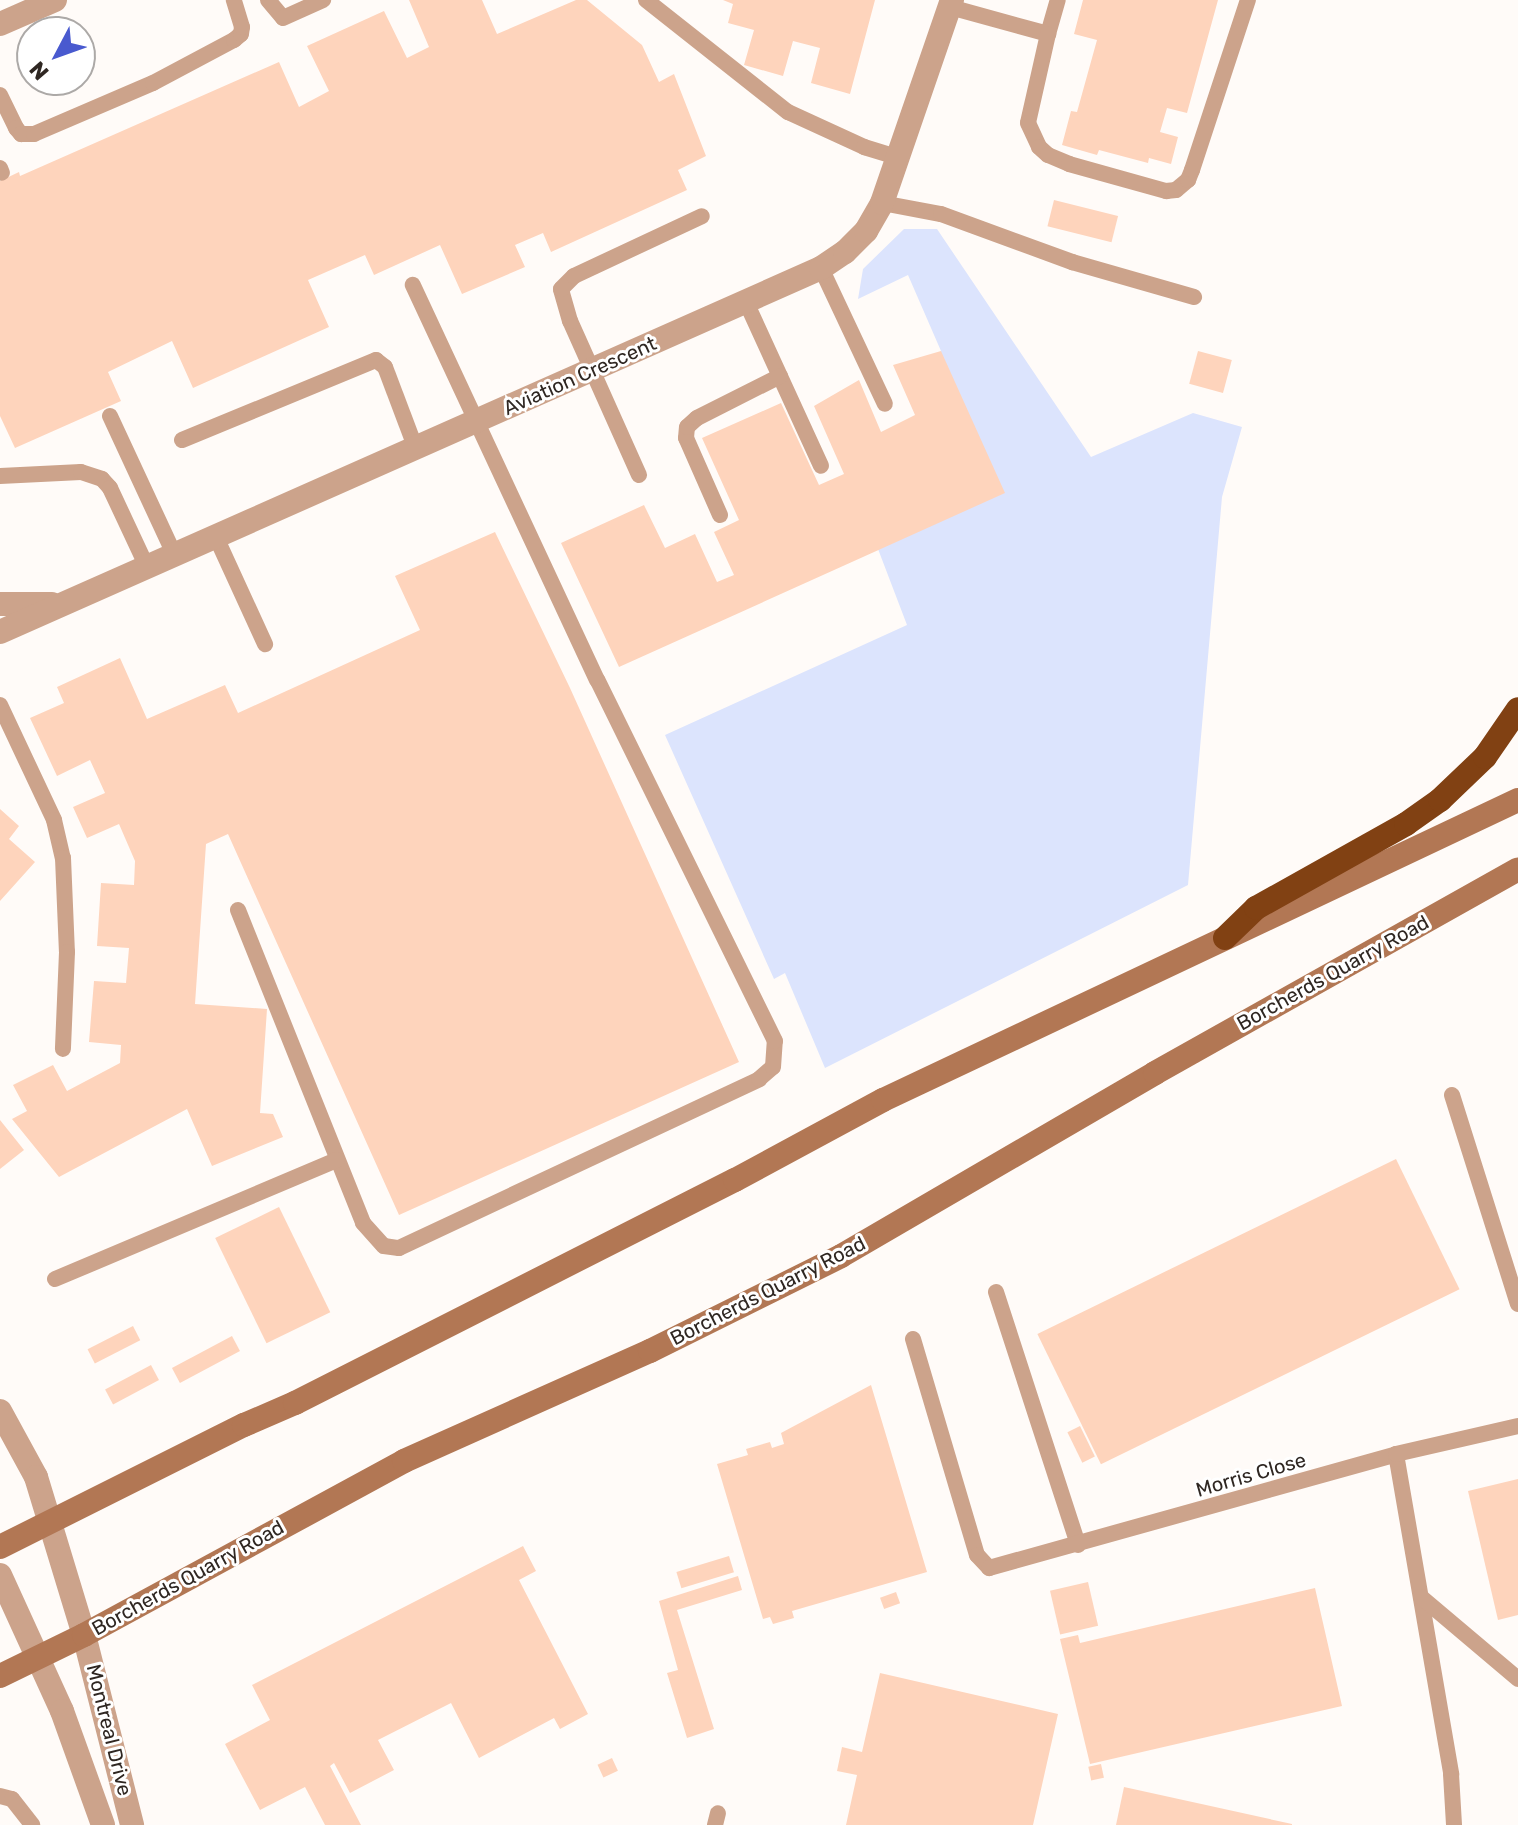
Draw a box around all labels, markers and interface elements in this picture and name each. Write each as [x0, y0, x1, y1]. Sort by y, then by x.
north arrow [16, 16, 96, 96]
text: N [24, 56, 54, 86]
street label: Aviation Crescent [500, 331, 660, 421]
street label: Borcherds Quarry Road [1233, 910, 1433, 1036]
street label: Borcherds Quarry Road [666, 1231, 870, 1351]
street label: Morris Close [1193, 1448, 1309, 1502]
street label: Borcherds Quarry Road [88, 1515, 288, 1641]
street label: Montreal Drive [81, 1662, 137, 1798]

